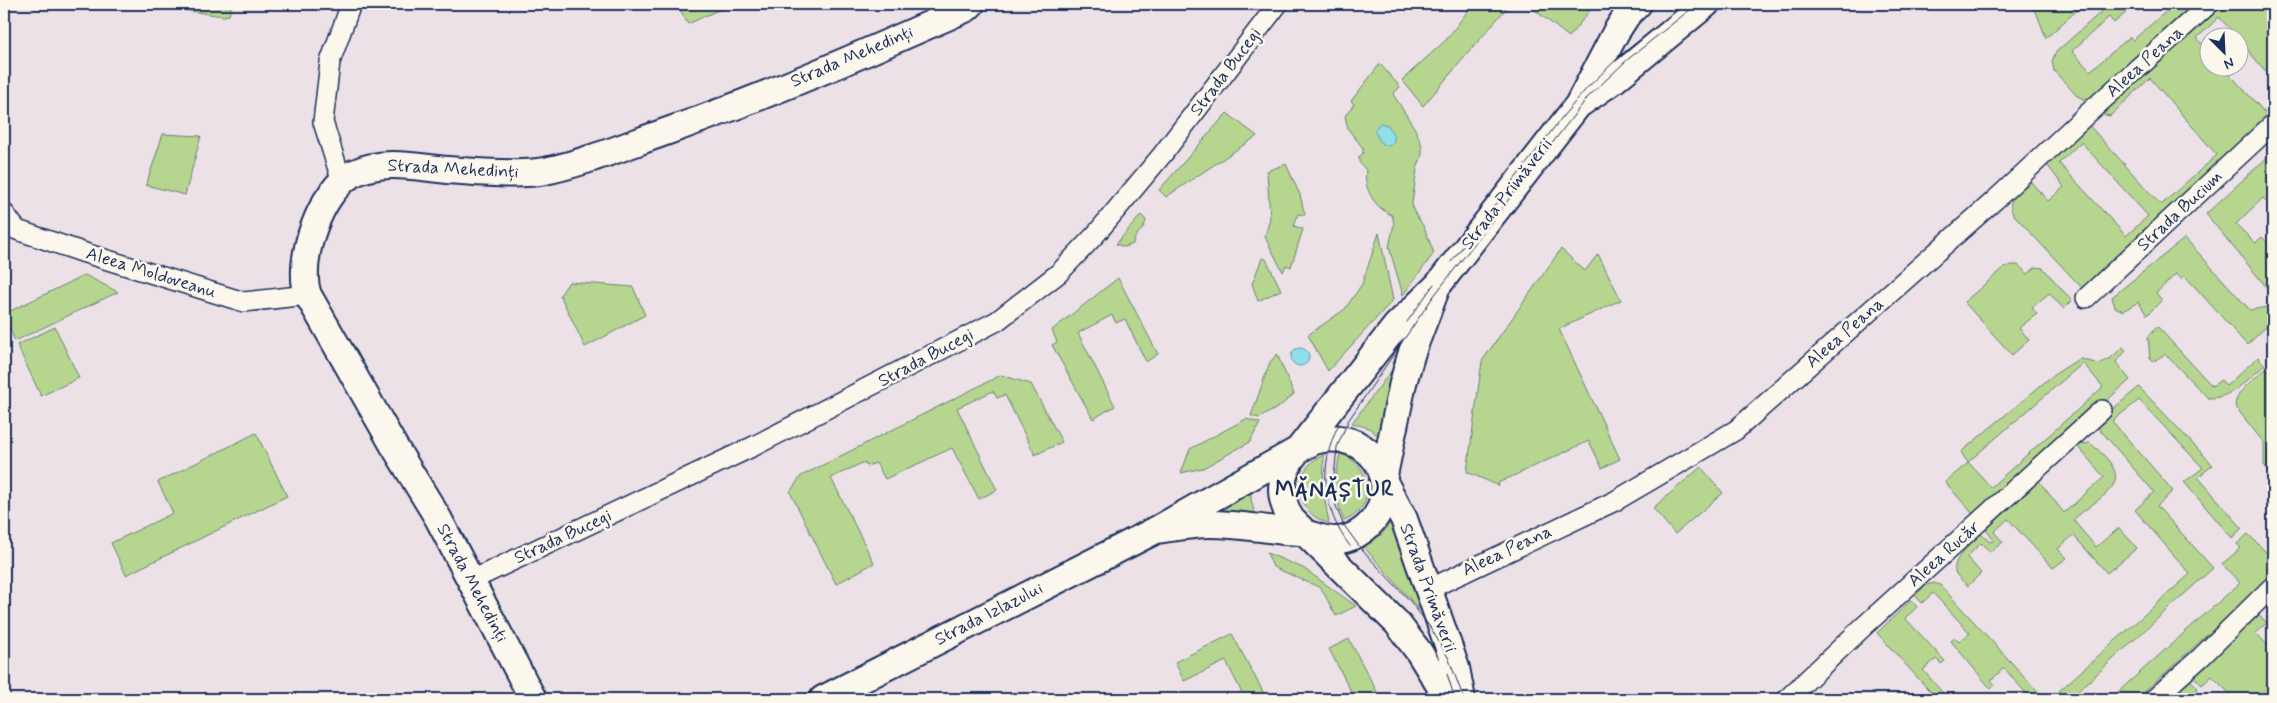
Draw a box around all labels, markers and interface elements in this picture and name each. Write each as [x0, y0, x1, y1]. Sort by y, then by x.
street label: Strada Mehedinți [787, 20, 917, 94]
street label: Aleea Peana [2101, 21, 2189, 103]
street label: Strada Bucegi [1185, 23, 1267, 121]
north arrow [2200, 28, 2250, 78]
text: N [2221, 53, 2237, 73]
street label: Strada Primăverii [1456, 133, 1558, 255]
street label: Strada Mehedinți [387, 154, 519, 184]
street label: Strada Bucium [2132, 165, 2228, 257]
street label: Aleea Moldoveanu [83, 242, 219, 304]
street label: Aleea Peana [1801, 292, 1889, 374]
street label: Strada Bucegi [874, 323, 978, 393]
district label: MĂNĂȘTUR [1275, 476, 1395, 504]
street label: Strada Bucegi [510, 504, 616, 570]
street label: Aleea Rucăr [1903, 515, 1986, 593]
street label: Strada Mehedinți [431, 519, 513, 647]
street label: Strada Primăverii [1394, 520, 1462, 656]
street label: Aleea Peana [1458, 520, 1556, 582]
street label: Strada Izlazului [931, 576, 1047, 652]

